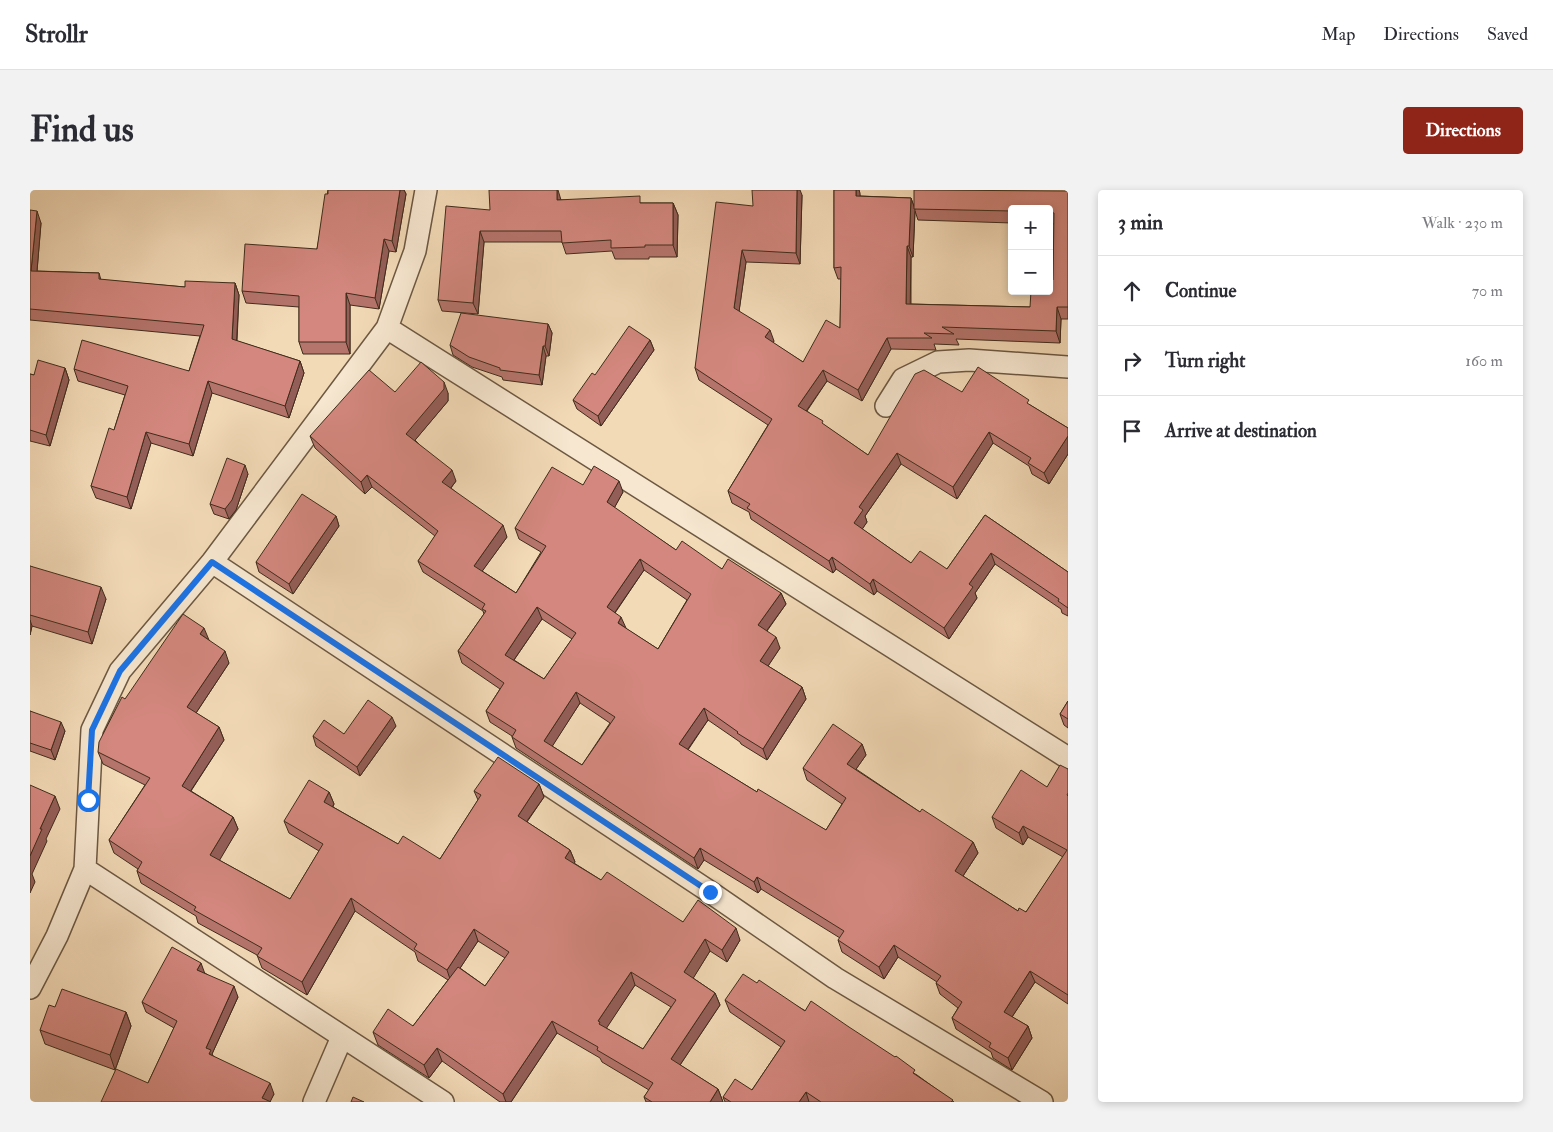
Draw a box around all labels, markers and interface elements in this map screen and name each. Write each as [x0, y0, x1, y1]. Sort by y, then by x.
text: Strollr [25, 19, 88, 50]
text: Map [1322, 23, 1355, 46]
text: Directions [1383, 23, 1459, 46]
text: Saved [1487, 23, 1528, 46]
button: Directions [1403, 107, 1523, 154]
text: Find us [30, 108, 134, 152]
map controls [1008, 205, 1053, 295]
button: + [1008, 205, 1053, 250]
text: 3 min [1118, 209, 1163, 236]
text: Walk · 230 m [1422, 213, 1503, 233]
button: − [1008, 250, 1053, 295]
icon: ahead [1118, 277, 1146, 305]
text: Continue [1165, 279, 1236, 303]
text: 70 m [1472, 281, 1503, 301]
icon: right [1118, 347, 1146, 375]
text: Turn right [1165, 349, 1245, 373]
text: 160 m [1465, 351, 1503, 371]
icon: arrive [1118, 417, 1146, 445]
text: Arrive at destination [1165, 419, 1317, 443]
route start [77, 789, 100, 812]
route end [699, 881, 722, 904]

